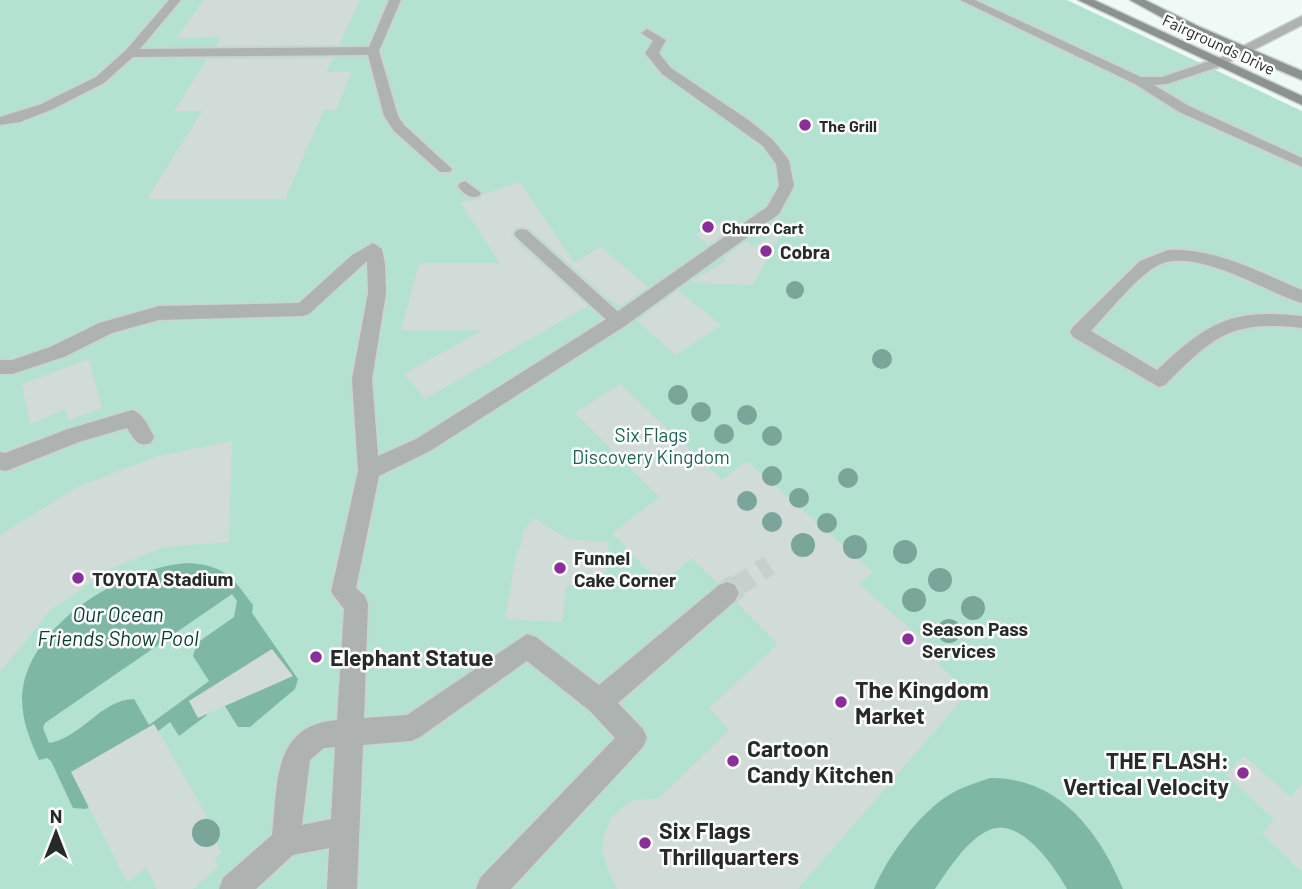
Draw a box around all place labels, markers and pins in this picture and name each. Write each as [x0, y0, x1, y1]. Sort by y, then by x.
place label: The Grill [819, 116, 877, 135]
marker: The Grill [797, 117, 813, 133]
place label: Churro Cart [722, 218, 804, 237]
marker: Churro Cart [700, 219, 716, 235]
place label: Cobra [780, 240, 830, 263]
marker: Cobra [758, 243, 774, 259]
place label: Funnel Cake Corner [574, 546, 677, 591]
marker: Funnel Cake Corner [552, 560, 568, 576]
place label: TOYOTA Stadium [92, 567, 233, 590]
marker: TOYOTA Stadium [70, 570, 86, 586]
place label: Season Pass Services [922, 617, 1028, 662]
marker: Season Pass Services [900, 631, 916, 647]
place label: Elephant Statue [330, 643, 493, 671]
marker: Elephant Statue [308, 649, 324, 665]
place label: The Kingdom Market [855, 675, 989, 729]
marker: The Kingdom Market [833, 694, 849, 710]
place label: Cartoon Candy Kitchen [747, 734, 894, 788]
place label: THE FLASH: Vertical Velocity [1063, 746, 1229, 800]
marker: Cartoon Candy Kitchen [725, 753, 741, 769]
marker: THE FLASH: Vertical Velocity [1235, 765, 1251, 781]
place label: Six Flags Thrillquarters [659, 816, 799, 870]
marker: Six Flags Thrillquarters [637, 835, 653, 851]

